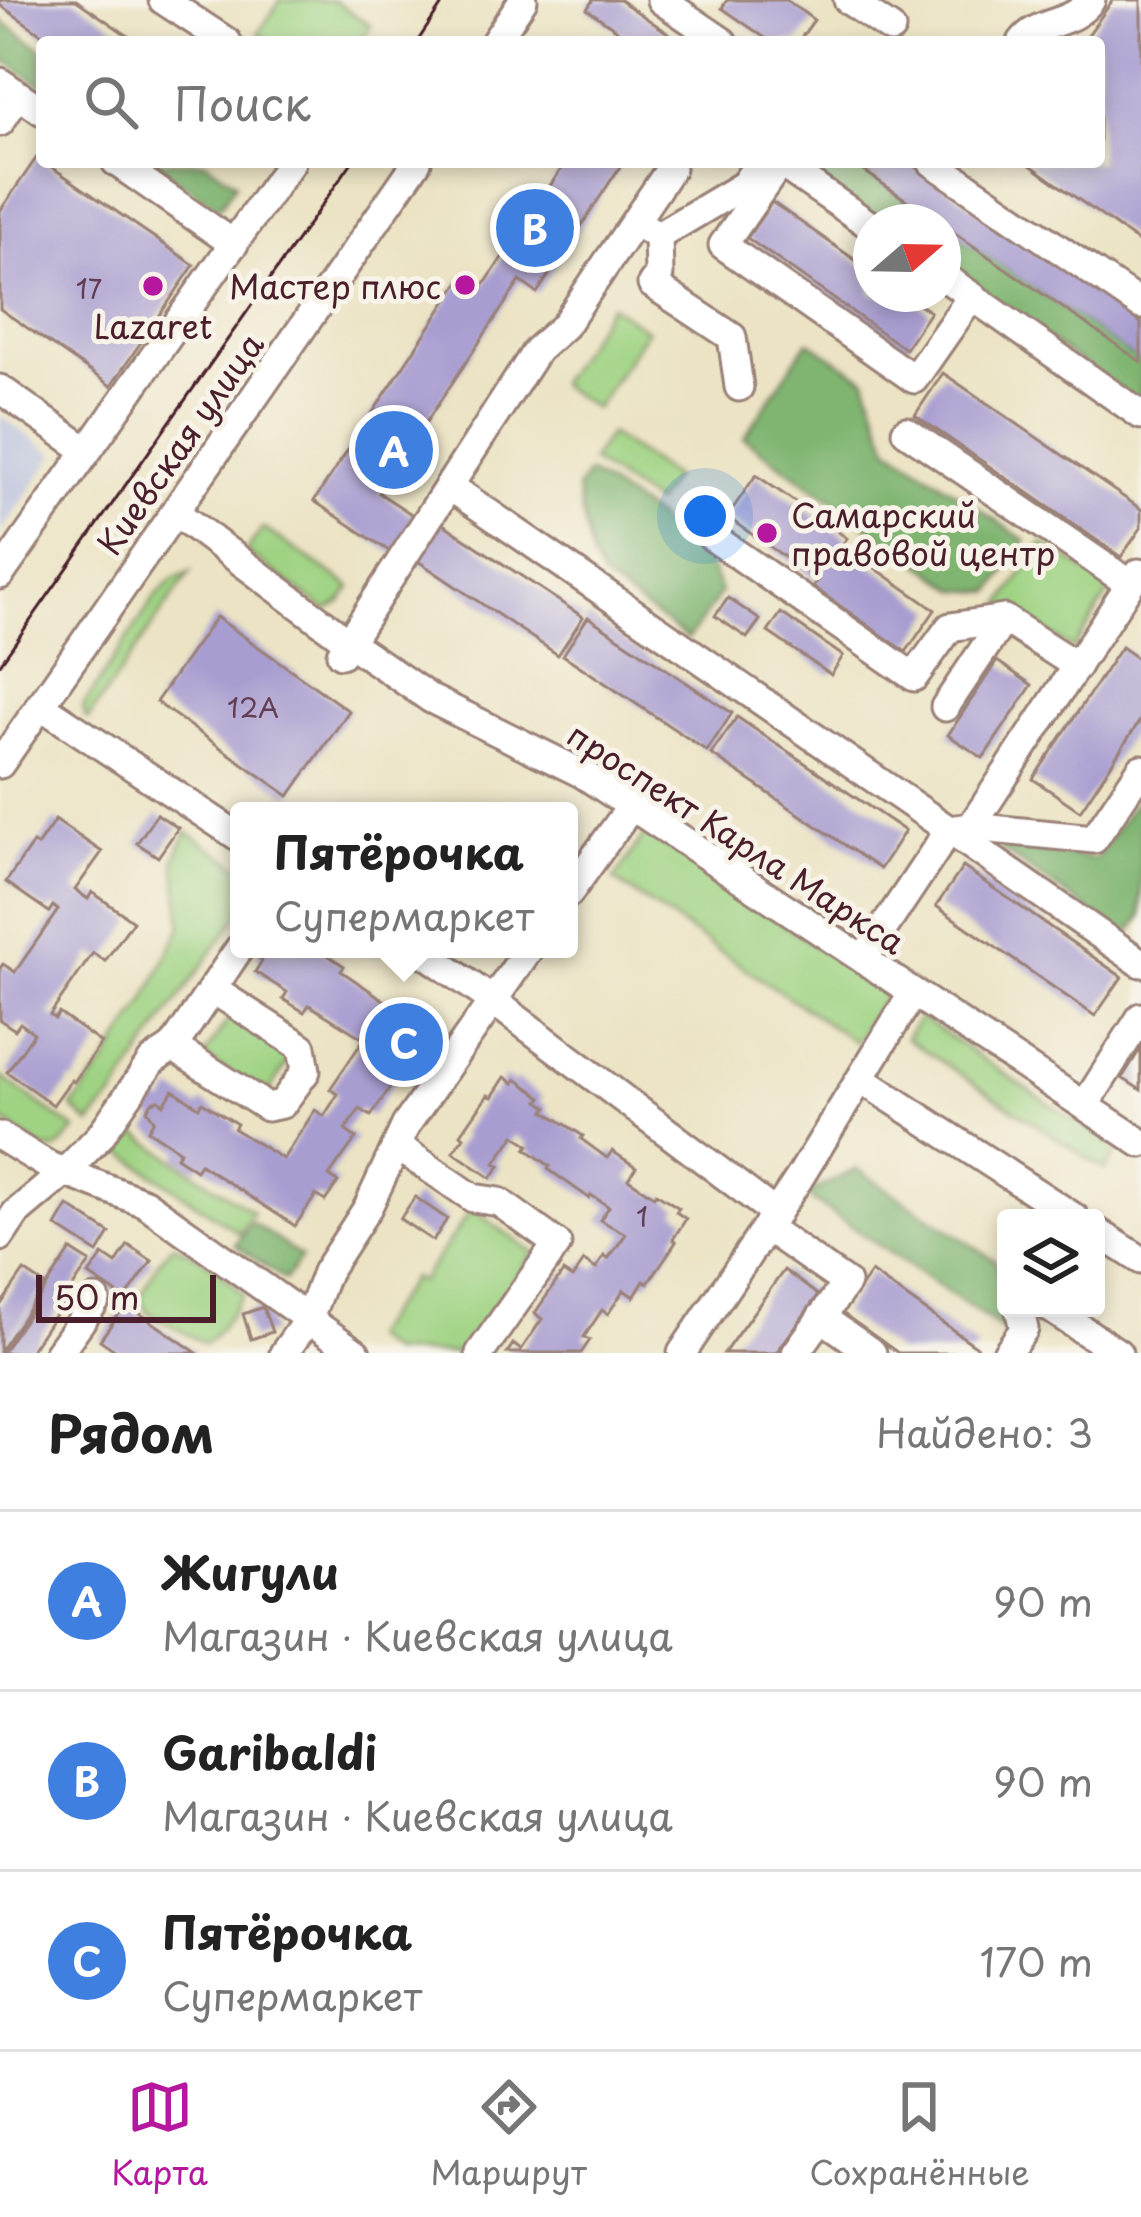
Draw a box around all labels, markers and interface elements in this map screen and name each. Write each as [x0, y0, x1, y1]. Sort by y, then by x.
search box [36, 36, 1105, 168]
text: Поиск [174, 68, 311, 136]
icon: search [78, 69, 144, 135]
pin: B [496, 183, 574, 273]
north arrow [853, 204, 961, 312]
place label: Мастер плюс [229, 260, 441, 310]
house number: 17 [76, 267, 102, 308]
marker: Мастер плюс [452, 272, 478, 298]
marker: Lazaret [140, 273, 166, 299]
place label: Lazaret [93, 300, 213, 350]
street label: Киевская улица [84, 322, 274, 564]
pin: A [355, 405, 433, 495]
your location [675, 486, 735, 546]
place label: Самарский правовой центр [791, 489, 1055, 577]
marker: Самарский правовой центр [754, 520, 780, 546]
house number: 12А [227, 686, 279, 727]
street label: проспект Карла Маркса [558, 709, 916, 965]
popup [230, 802, 578, 958]
text: Пятёрочка [274, 817, 524, 885]
text: Супермаркет [274, 885, 534, 944]
pin: C [365, 997, 443, 1087]
house number: 1 [636, 1195, 648, 1236]
map controls [997, 1209, 1105, 1317]
button: layers [997, 1209, 1105, 1317]
scale bar [36, 1269, 216, 1322]
text: 50 m [54, 1271, 140, 1321]
text: Рядом [48, 1393, 214, 1470]
text: Найдено: 3 [876, 1402, 1093, 1461]
text: Жигули [162, 1537, 339, 1605]
text: A [72, 1571, 102, 1630]
text: 90 m [993, 1571, 1093, 1630]
text: Магазин · Киевская улица [162, 1605, 673, 1664]
text: Garibaldi [162, 1717, 377, 1785]
text: B [74, 1751, 100, 1810]
text: 90 m [993, 1751, 1093, 1810]
text: Магазин · Киевская улица [162, 1785, 673, 1844]
text: Пятёрочка [162, 1897, 412, 1965]
text: C [72, 1931, 102, 1990]
text: 170 m [980, 1931, 1093, 1990]
text: Супермаркет [162, 1965, 422, 2024]
tab: Карта [111, 2074, 208, 2196]
tab: Маршрут [431, 2074, 587, 2196]
tab: Сохранённые [809, 2074, 1030, 2196]

